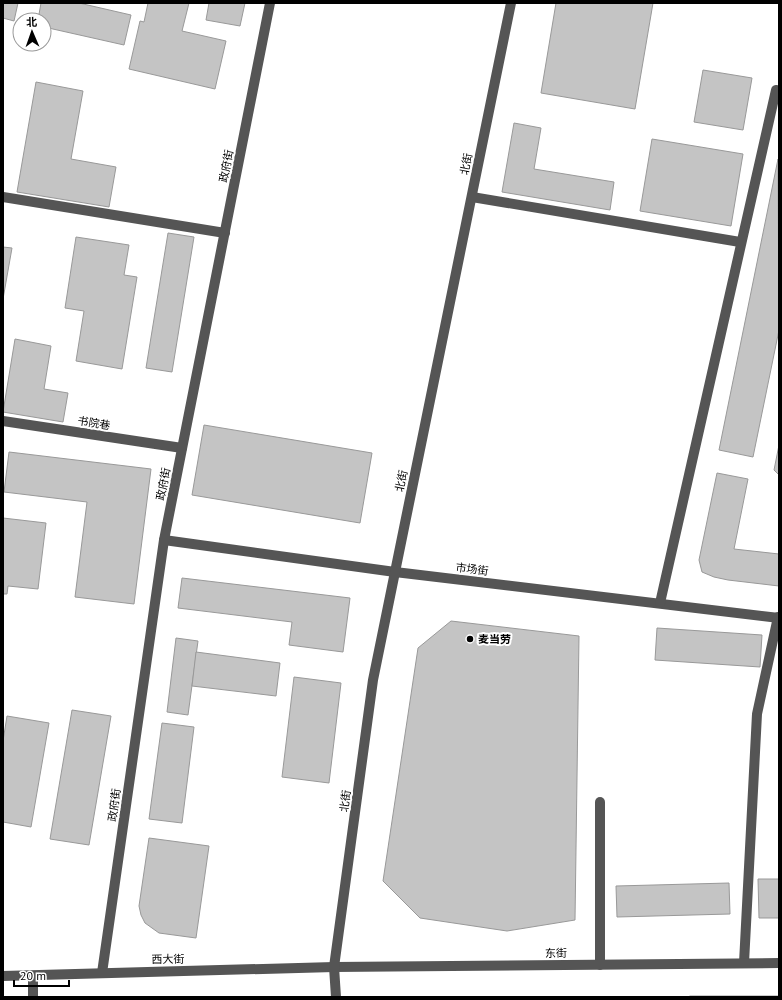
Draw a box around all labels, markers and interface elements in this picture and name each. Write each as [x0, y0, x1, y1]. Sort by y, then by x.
north arrow [12, 12, 52, 52]
text: 北 [26, 15, 37, 29]
street label: 政府街 [216, 148, 236, 184]
street label: 北街 [457, 152, 475, 176]
street label: 书院巷 [77, 414, 111, 432]
street label: 政府街 [153, 466, 173, 502]
street label: 北街 [392, 469, 410, 493]
street label: 市场街 [455, 560, 489, 578]
place label: 麦当劳 [478, 632, 511, 646]
marker: 麦当劳 [465, 634, 475, 644]
street label: 政府街 [105, 788, 123, 822]
street label: 北街 [337, 789, 353, 813]
street label: 东街 [545, 946, 567, 960]
street label: 西大街 [151, 952, 185, 966]
scale bar [14, 962, 69, 988]
text: 20 m [20, 968, 46, 983]

